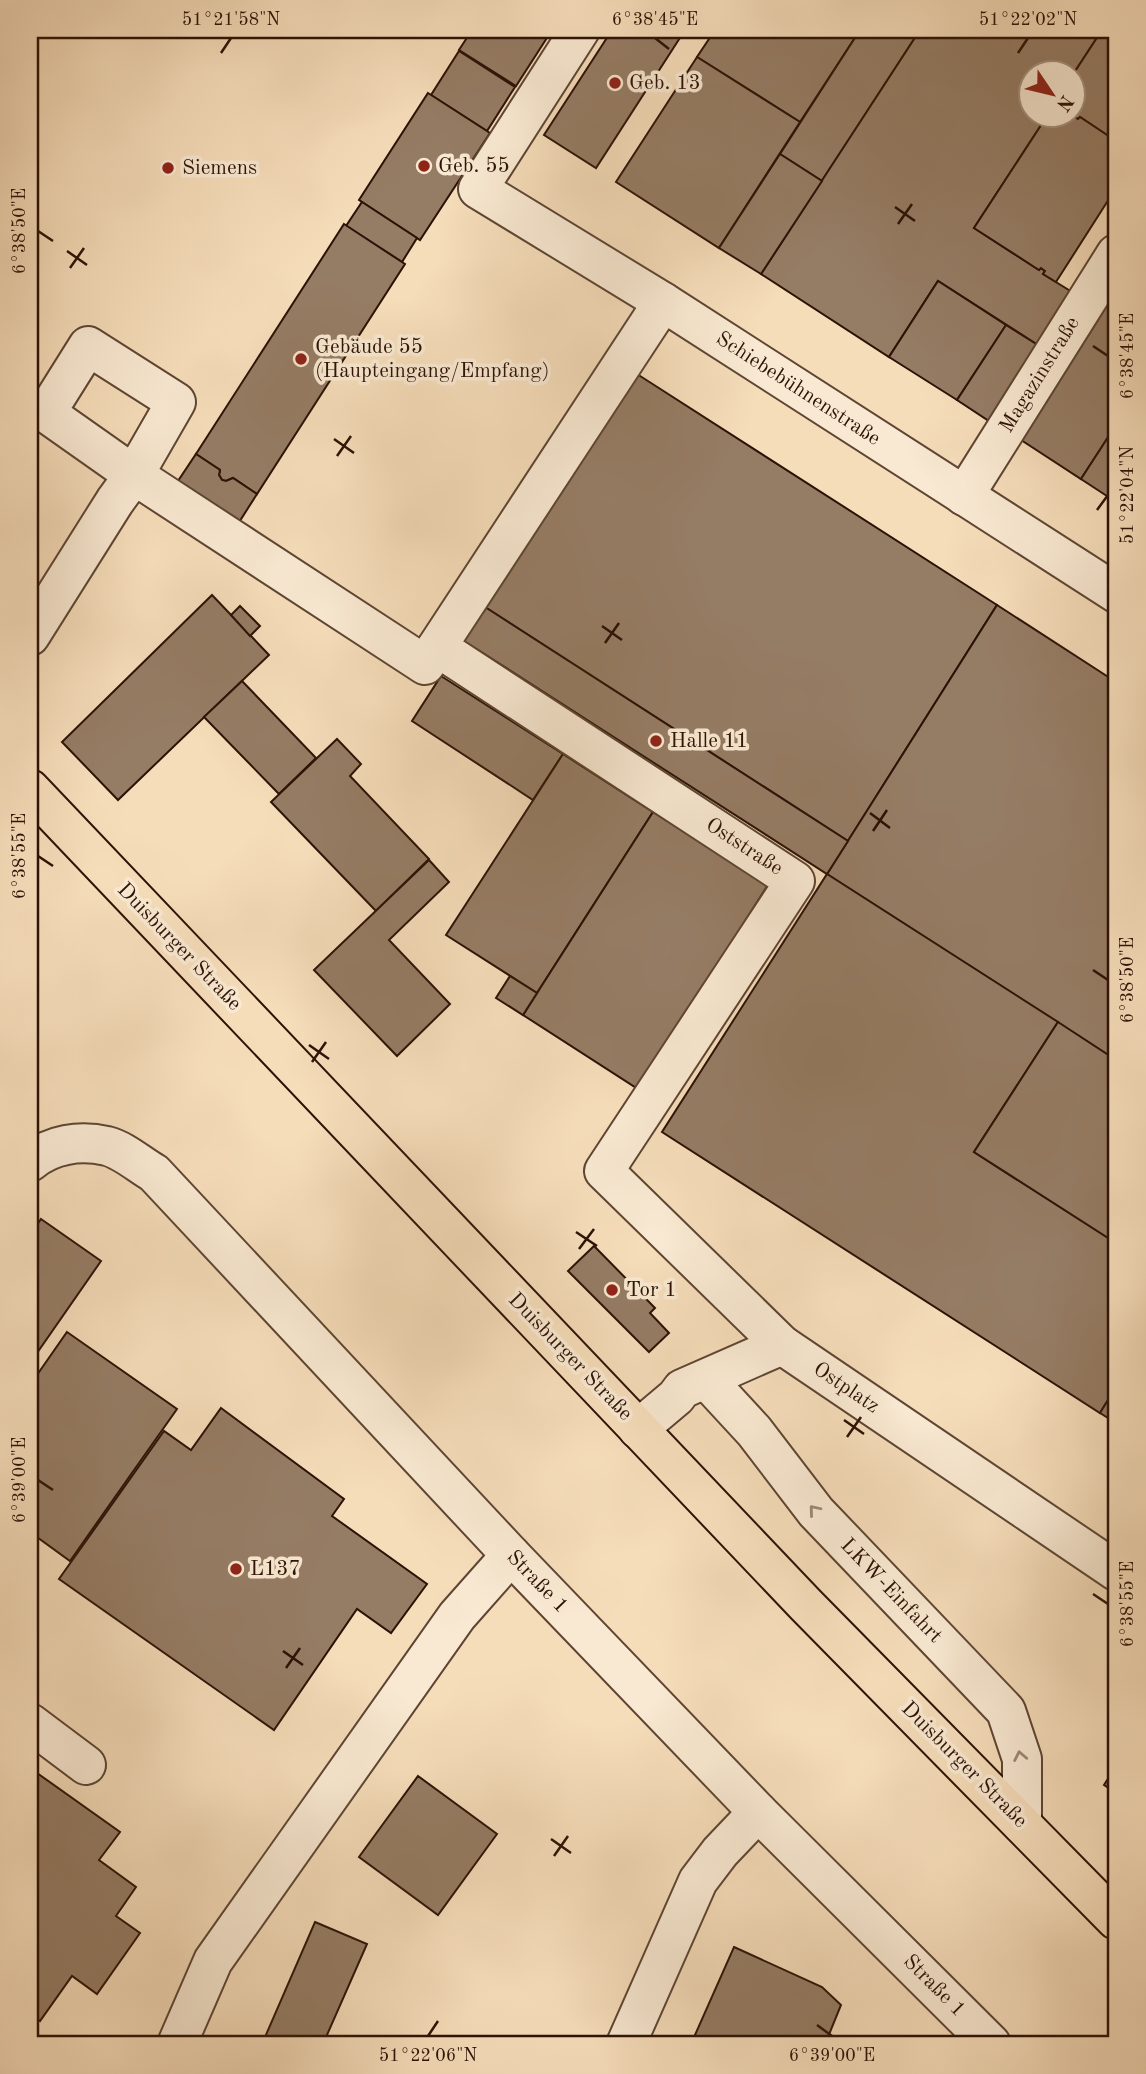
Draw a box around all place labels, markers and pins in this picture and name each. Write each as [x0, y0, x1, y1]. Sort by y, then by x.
place label: Geb. 13 [629, 73, 701, 94]
marker: Geb. 13 [607, 75, 623, 91]
place label: Geb. 55 [438, 156, 510, 177]
place label: Siemens [182, 158, 257, 179]
marker: Geb. 55 [416, 158, 432, 174]
marker: Siemens [160, 160, 176, 176]
place label: Gebäude 55 (Haupteingang/Empfang) [315, 337, 549, 382]
marker: Gebäude 55 (Haupteingang/Empfang) [293, 351, 309, 367]
place label: Halle 11 [670, 731, 748, 752]
marker: Halle 11 [648, 733, 664, 749]
place label: Tor 1 [626, 1280, 677, 1301]
marker: Tor 1 [604, 1282, 620, 1298]
place label: L137 [250, 1559, 301, 1580]
marker: L137 [228, 1561, 244, 1577]

